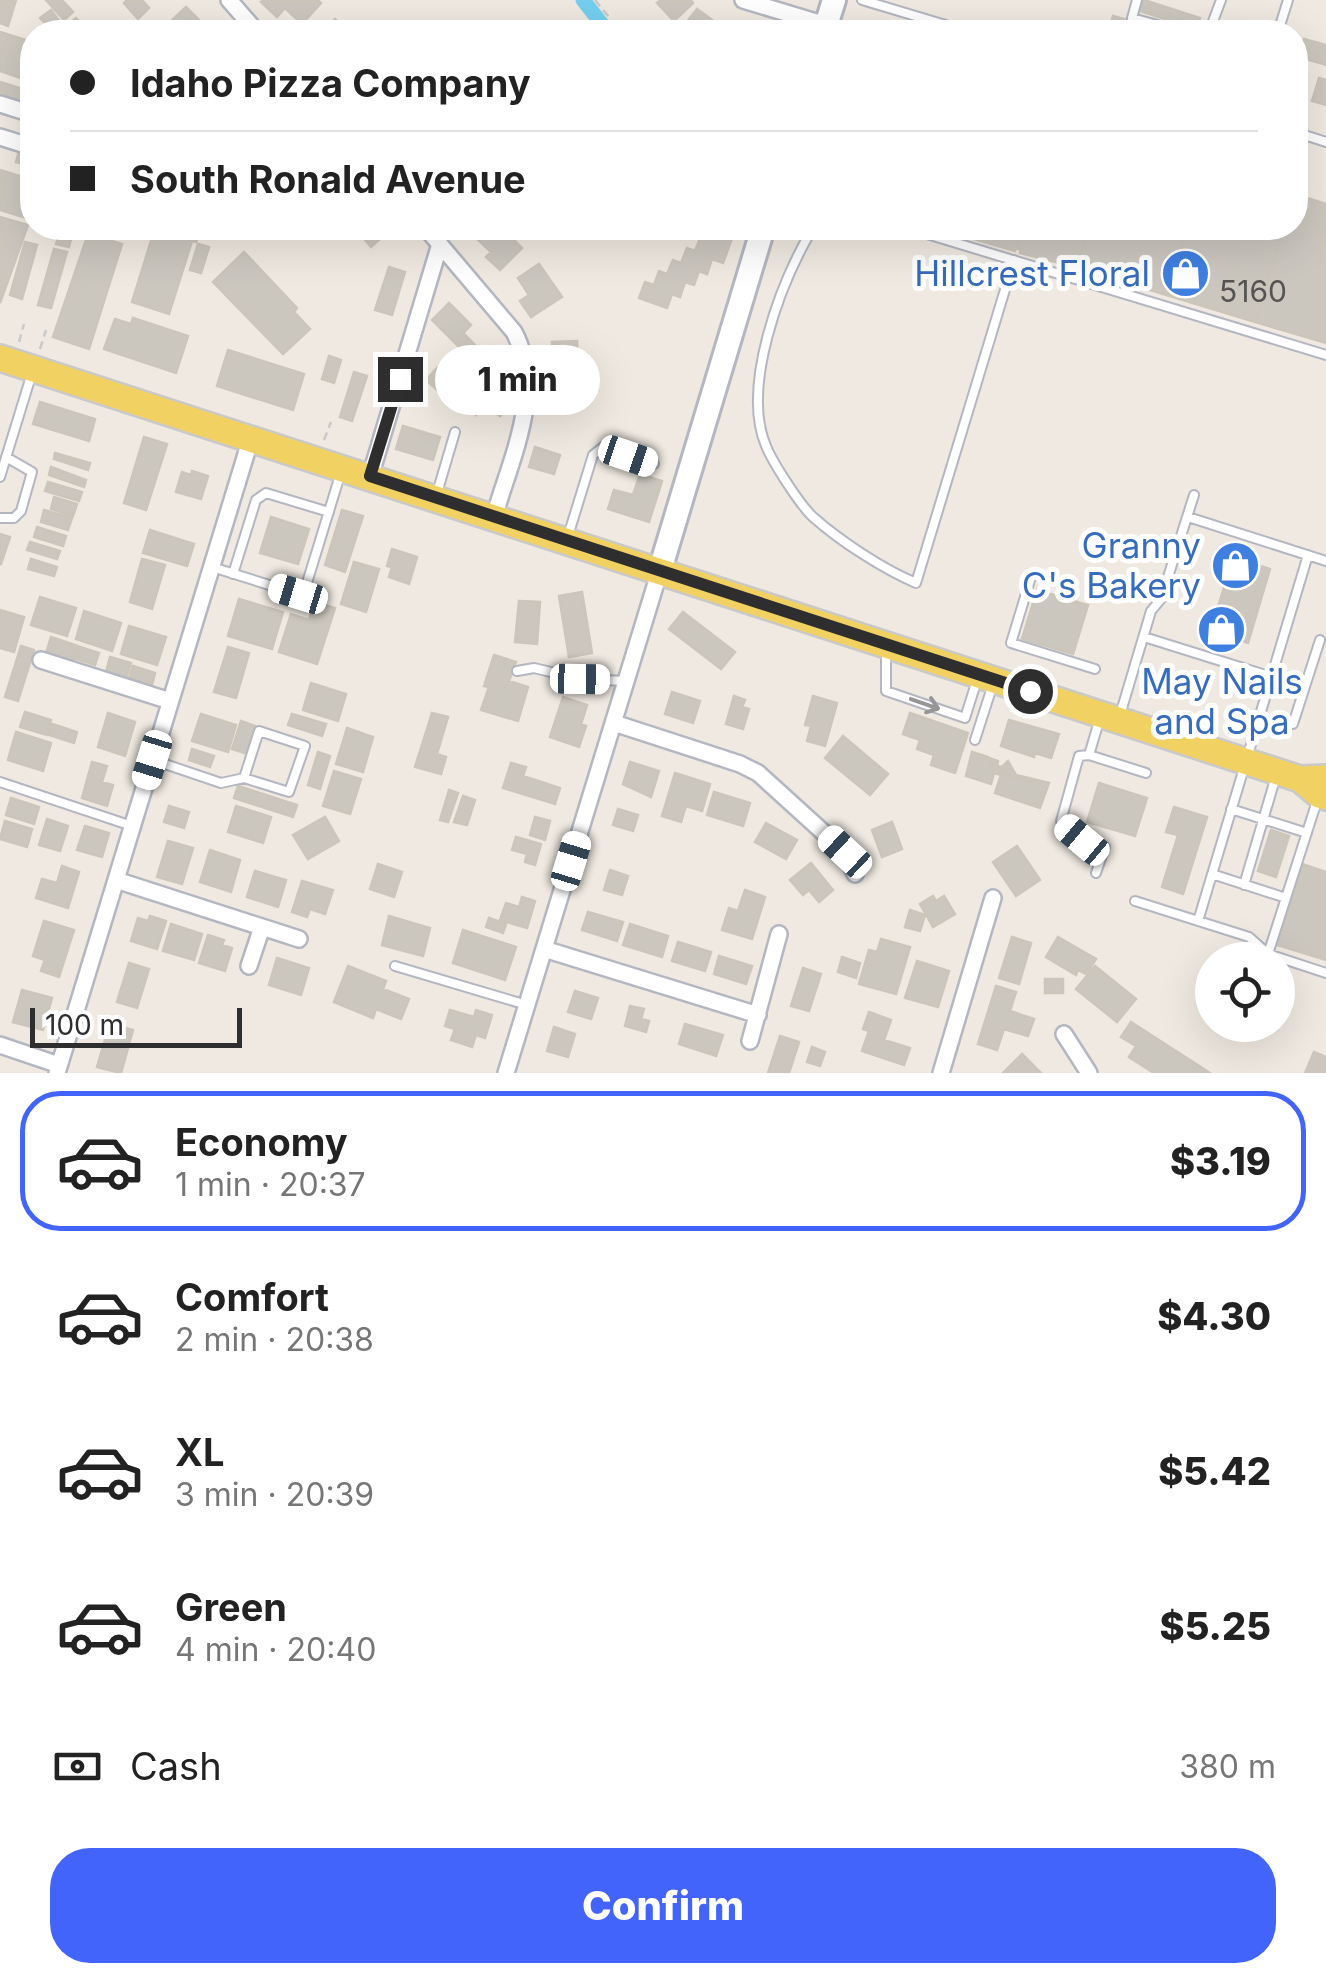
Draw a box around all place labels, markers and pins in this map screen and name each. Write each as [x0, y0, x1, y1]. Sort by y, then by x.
shop icon: Hillcrest Floral [1159, 247, 1211, 299]
place label: Hillcrest Floral [914, 252, 1150, 294]
place label: Granny C's Bakery [1022, 524, 1201, 606]
shop icon: Granny C's Bakery [1210, 539, 1262, 591]
shop icon: May Nails and Spa [1196, 603, 1248, 655]
place label: May Nails and Spa [1141, 660, 1303, 742]

